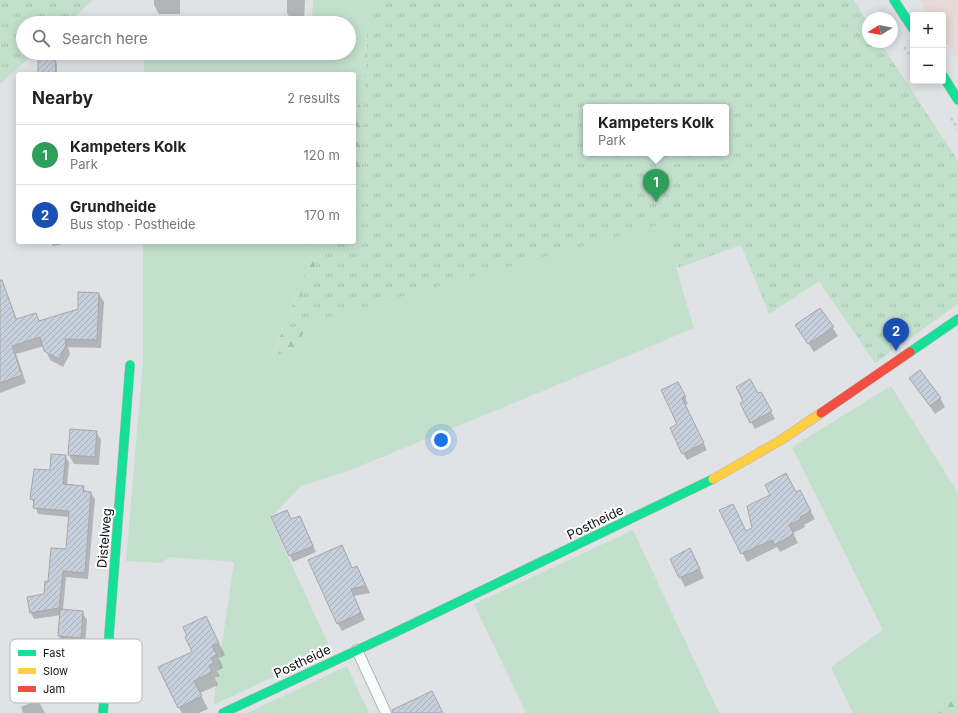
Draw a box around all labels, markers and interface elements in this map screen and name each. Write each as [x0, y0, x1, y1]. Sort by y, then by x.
north arrow [862, 12, 898, 48]
map controls [910, 12, 946, 84]
button: + [910, 12, 946, 48]
search box [16, 16, 356, 60]
icon: search [30, 27, 52, 49]
text: Search here [62, 29, 148, 48]
button: − [910, 48, 946, 84]
text: Nearby [32, 88, 93, 108]
text: 2 results [287, 90, 340, 106]
popup [583, 104, 729, 156]
text: Kampeters Kolk [598, 113, 714, 132]
text: Park [598, 132, 626, 148]
text: Kampeters Kolk [70, 137, 186, 156]
text: 1 [42, 147, 48, 163]
text: 120 m [304, 147, 340, 163]
text: Park [70, 156, 98, 172]
pin: 1 [643, 169, 669, 202]
text: Grundheide [70, 197, 156, 216]
text: 2 [41, 207, 49, 223]
text: 170 m [304, 207, 340, 223]
text: Bus stop · Postheide [70, 216, 196, 232]
pin: 2 [883, 318, 909, 351]
your location [431, 430, 451, 450]
street label: Postheide [564, 501, 626, 543]
street label: Distelweg [93, 507, 115, 569]
legend [10, 639, 142, 703]
street label: Postheide [271, 641, 333, 681]
text: Fast [43, 646, 65, 660]
text: Slow [43, 664, 68, 678]
text: Jam [43, 682, 65, 696]

